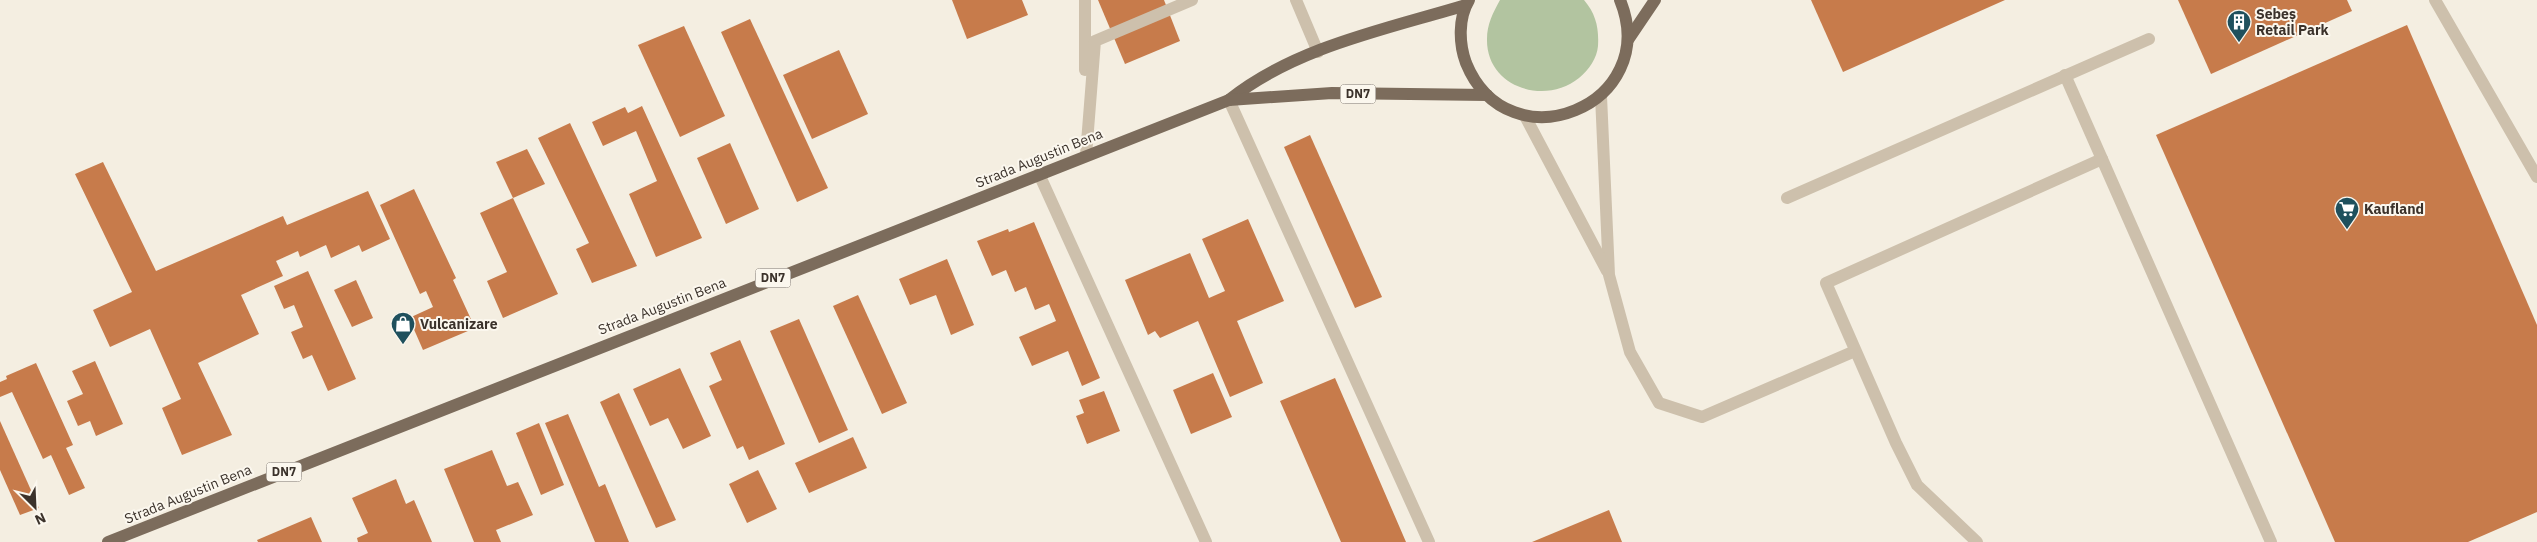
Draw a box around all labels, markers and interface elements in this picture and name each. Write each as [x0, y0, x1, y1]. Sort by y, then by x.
place label: Sebeș Retail Park [2256, 5, 2330, 39]
building icon: Sebeș Retail Park [2226, 9, 2252, 43]
road number: DN7 [1340, 85, 1376, 104]
street label: Strada Augustin Bena [973, 124, 1106, 192]
supermarket icon: Kaufland [2334, 196, 2360, 230]
place label: Kaufland [2364, 200, 2424, 218]
road number: DN7 [756, 268, 790, 288]
street label: Strada Augustin Bena [596, 273, 729, 339]
shop icon: Vulcanizare [390, 311, 416, 345]
place label: Vulcanizare [420, 315, 498, 333]
street label: Strada Augustin Bena [122, 460, 255, 528]
road number: DN7 [266, 462, 302, 482]
north arrow [10, 482, 60, 532]
text: N [32, 509, 49, 529]

